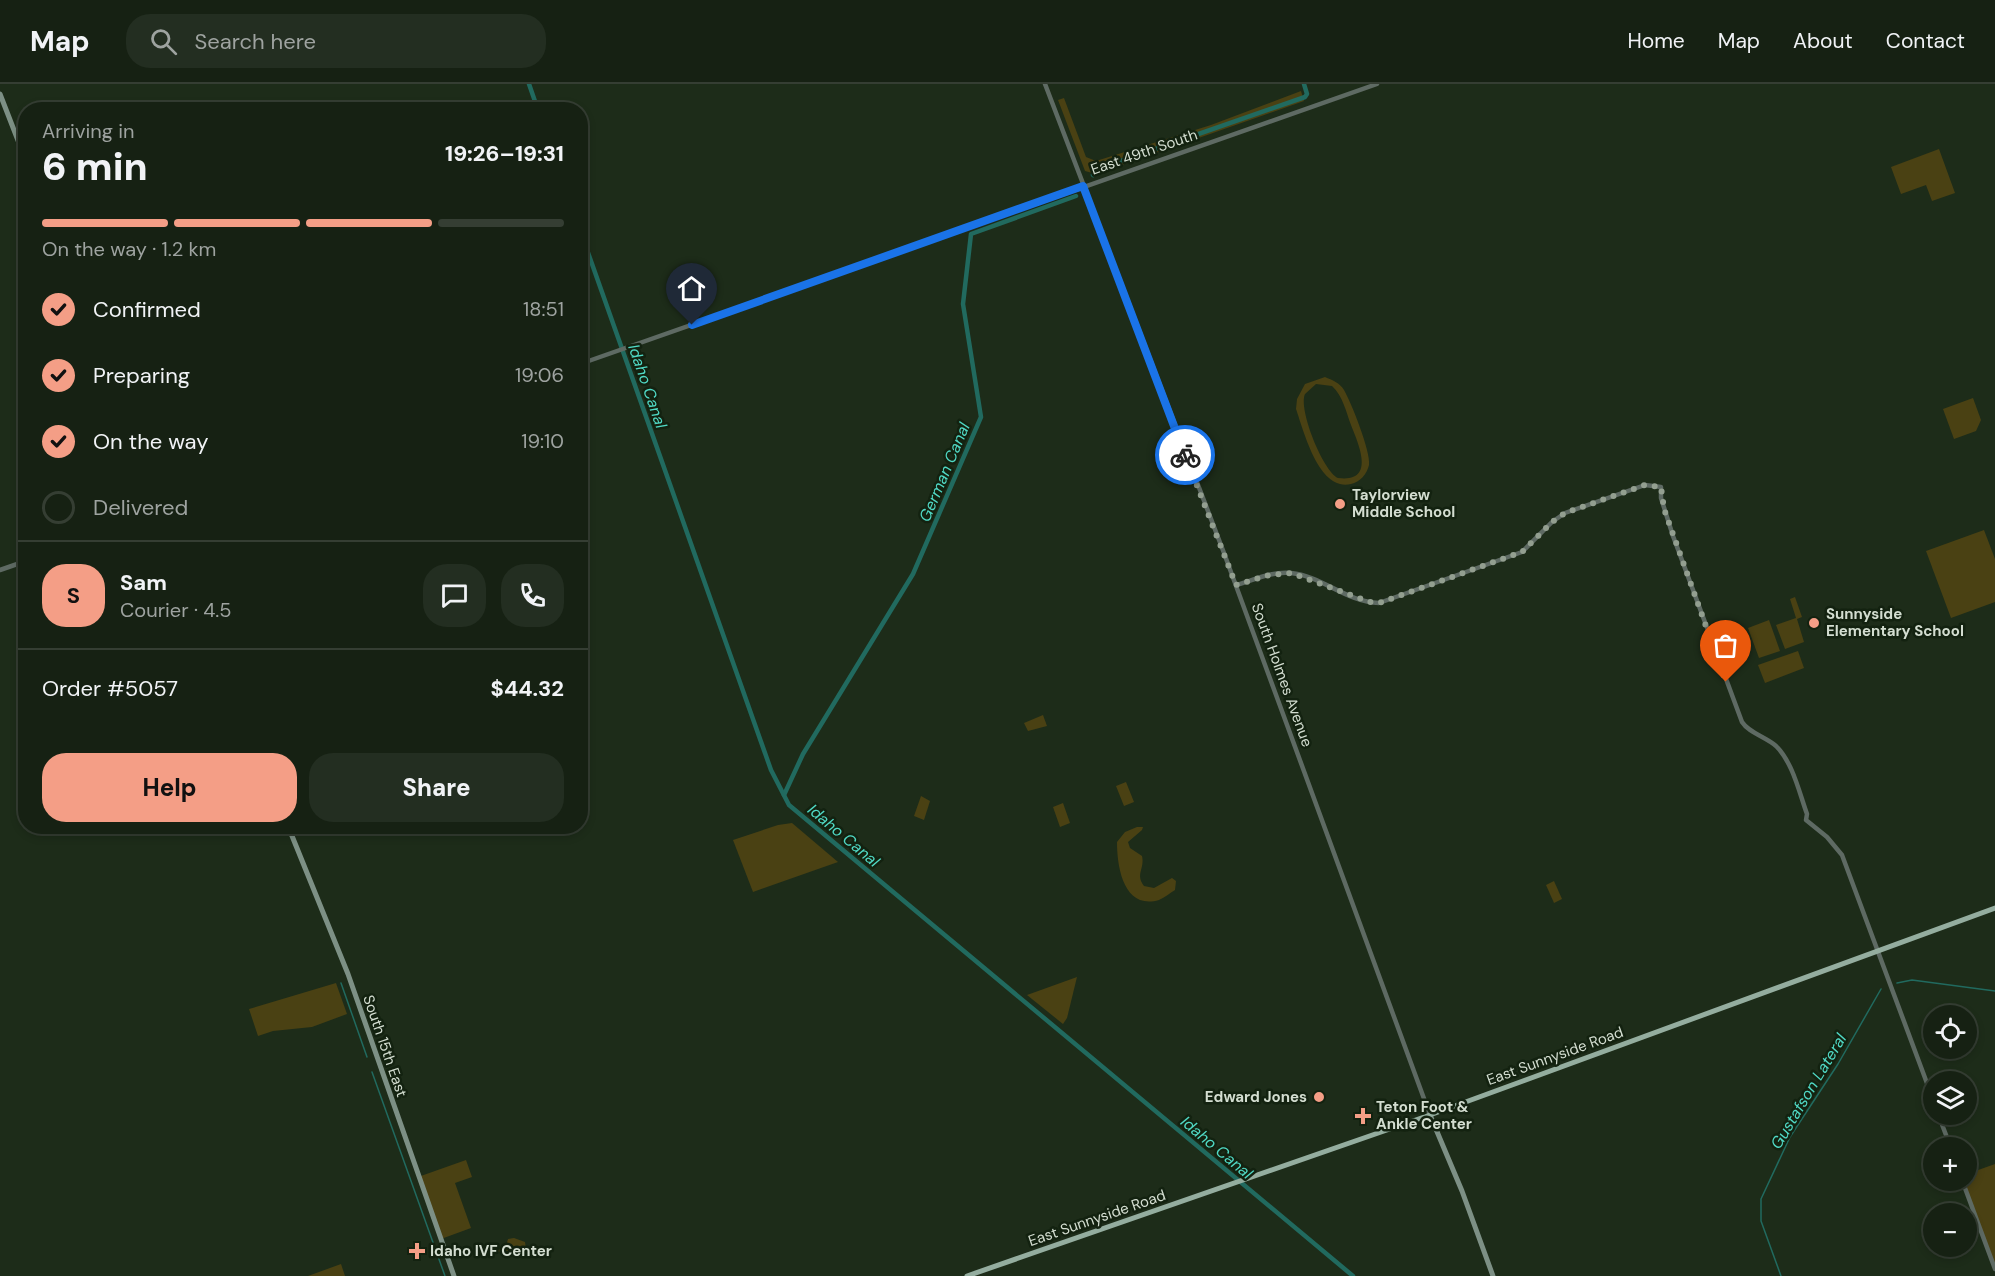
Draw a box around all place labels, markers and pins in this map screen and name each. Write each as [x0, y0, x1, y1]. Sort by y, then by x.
pin [666, 263, 717, 325]
place label: Taylorview Middle School [1352, 485, 1455, 522]
marker: Taylorview Middle School [1333, 497, 1347, 511]
place label: Sunnyside Elementary School [1826, 604, 1964, 641]
marker: Sunnyside Elementary School [1807, 616, 1821, 630]
pin [1700, 620, 1751, 682]
place label: Edward Jones [1205, 1087, 1307, 1107]
marker: Edward Jones [1312, 1090, 1326, 1104]
place label: Teton Foot & Ankle Center [1376, 1097, 1472, 1134]
marker: Teton Foot & Ankle Center [1354, 1107, 1372, 1125]
place label: Idaho IVF Center [430, 1241, 552, 1261]
marker: Idaho IVF Center [408, 1242, 426, 1260]

